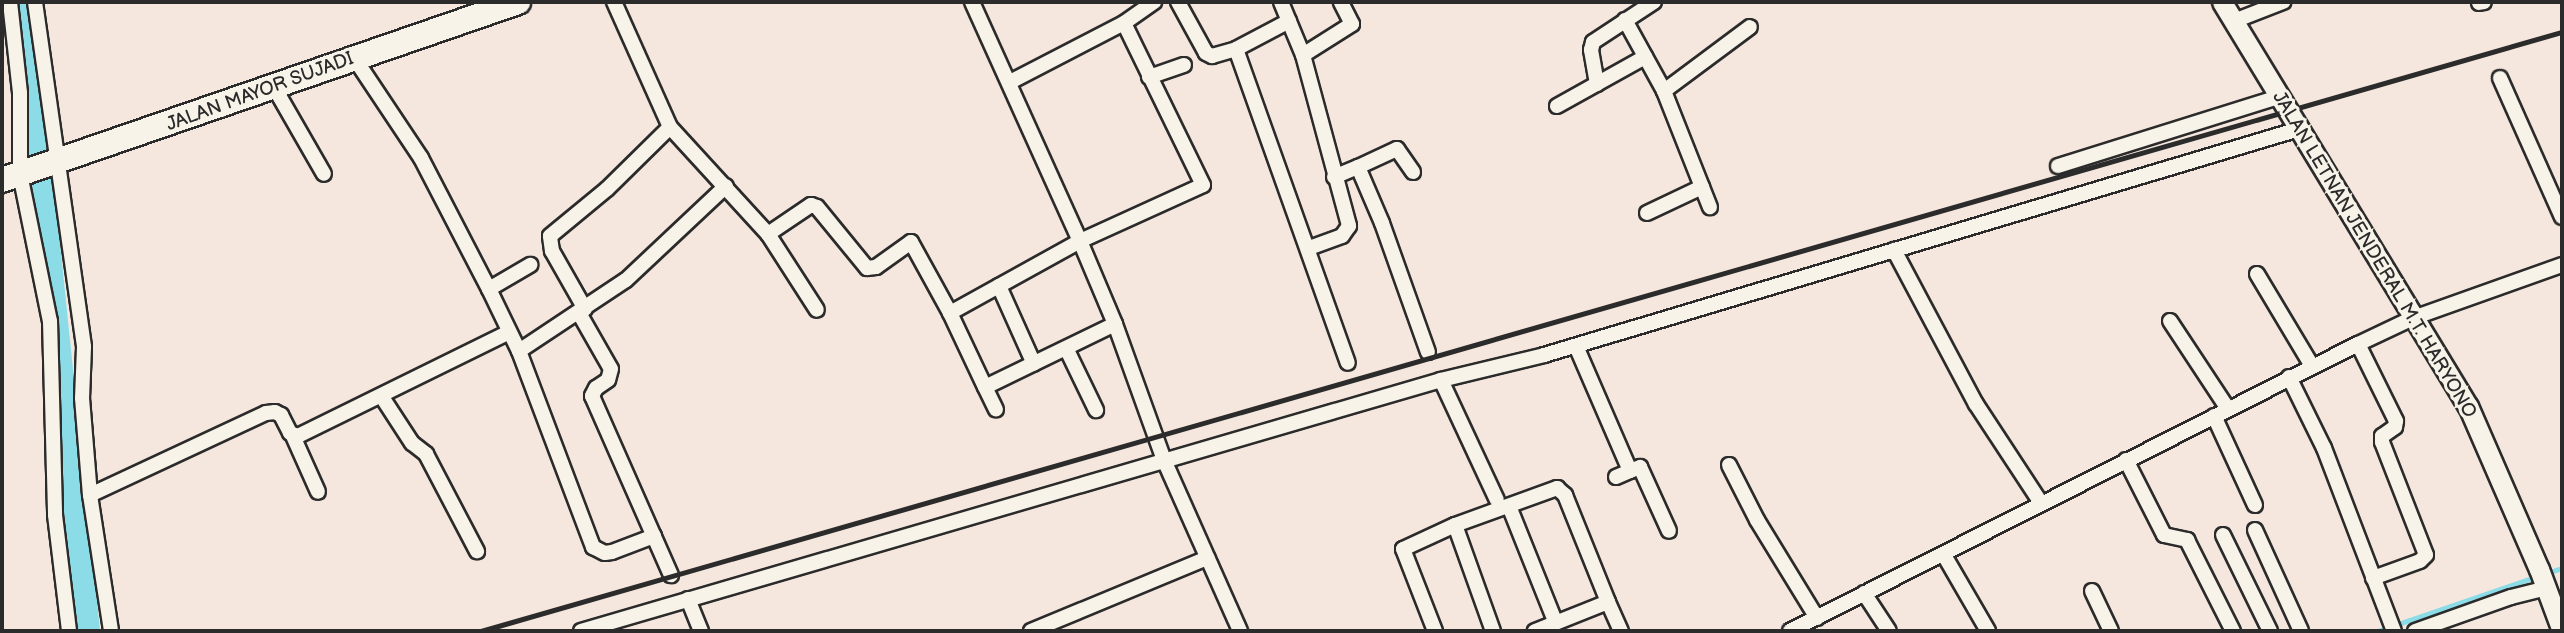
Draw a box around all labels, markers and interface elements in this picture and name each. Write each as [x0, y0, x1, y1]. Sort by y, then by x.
street label: JALAN MAYOR SUJADI [163, 47, 357, 137]
street label: JALAN LETNAN JENDERAL M.T. HARYONO [2267, 87, 2481, 423]

